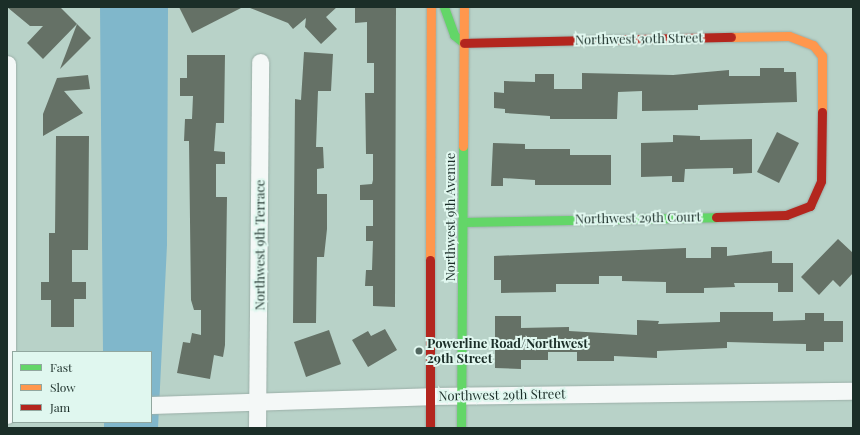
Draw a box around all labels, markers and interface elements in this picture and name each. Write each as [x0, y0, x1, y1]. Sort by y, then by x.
street label: Northwest 30th Street [575, 30, 703, 48]
street label: Northwest 9th Avenue [442, 152, 458, 282]
street label: Northwest 9th Terrace [252, 179, 268, 311]
street label: Northwest 29th Court [575, 209, 701, 227]
place label: Powerline Road/Northwest 29th Street [427, 336, 588, 367]
marker: Powerline Road/Northwest 29th Street [414, 346, 424, 356]
legend [12, 351, 152, 423]
text: Fast [50, 359, 72, 375]
text: Slow [50, 379, 76, 395]
street label: Northwest 29th Street [438, 386, 566, 404]
text: Jam [50, 399, 70, 415]

